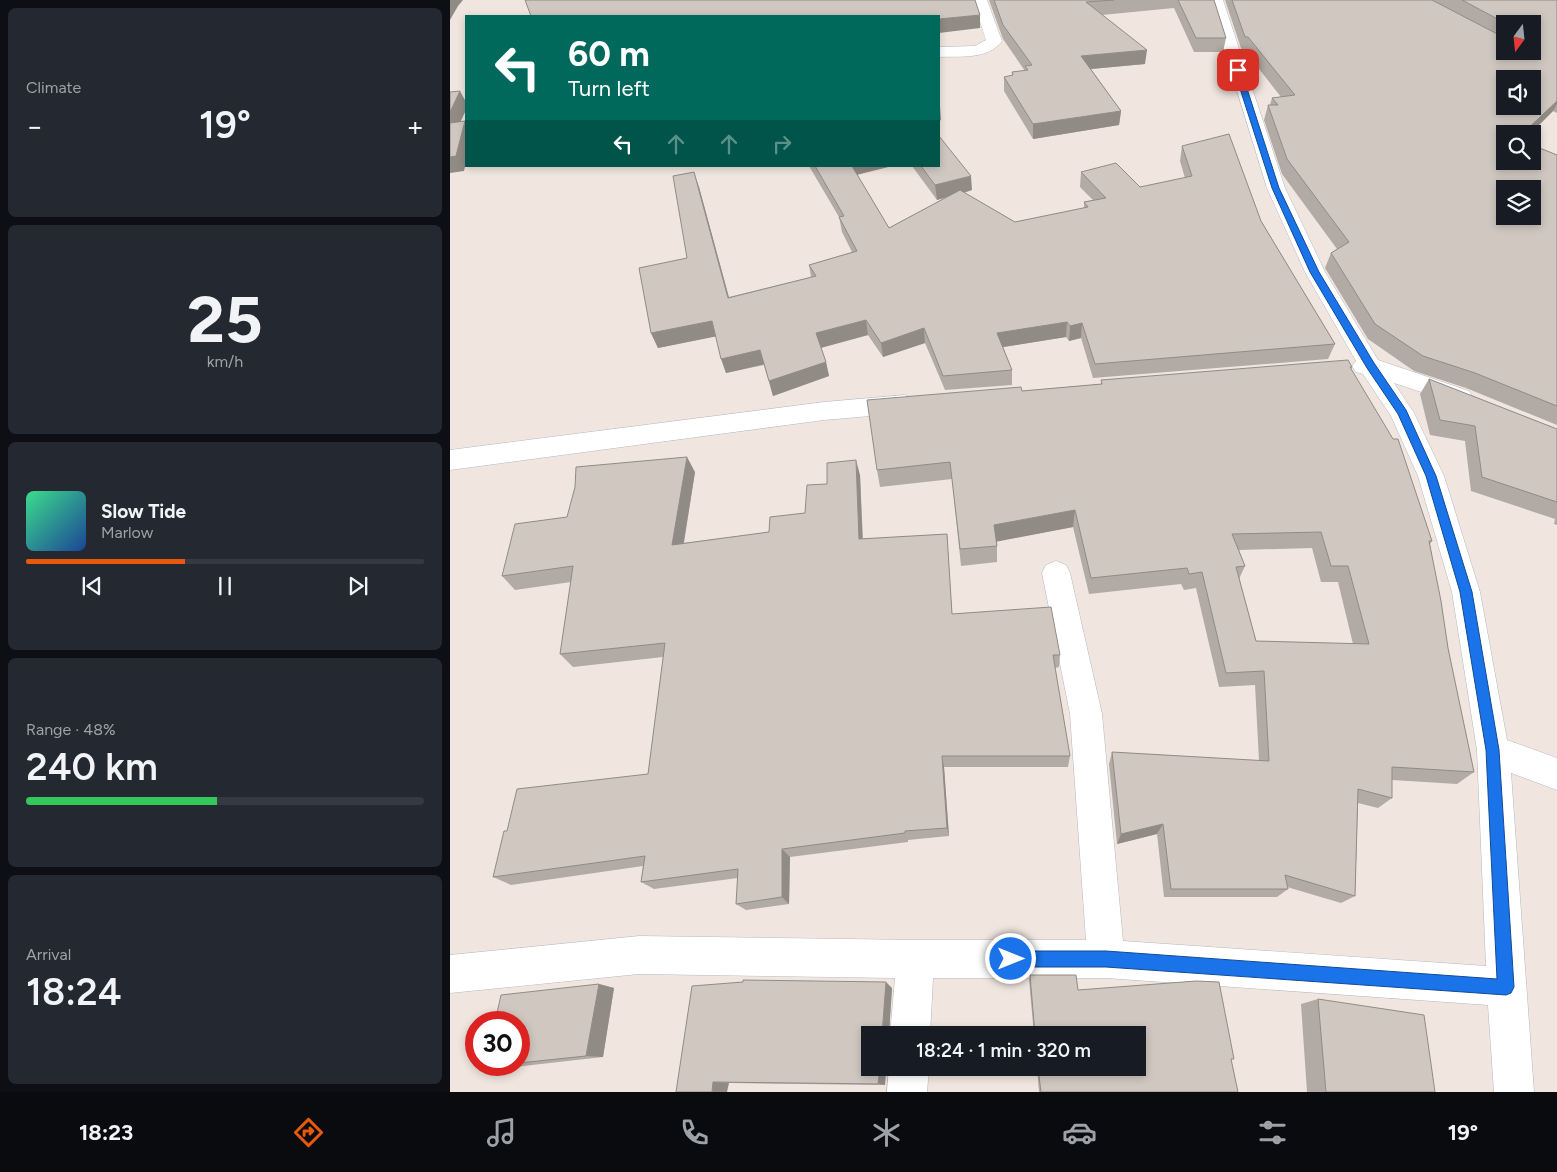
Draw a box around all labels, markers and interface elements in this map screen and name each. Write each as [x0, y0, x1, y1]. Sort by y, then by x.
north arrow [1496, 15, 1541, 60]
map controls [1496, 15, 1541, 225]
text: 60 m [568, 33, 650, 75]
icon: left [485, 35, 550, 100]
pin [1217, 49, 1259, 91]
icon: arrive [1224, 56, 1252, 84]
button: sound [1496, 70, 1541, 115]
text: Turn left [568, 75, 650, 102]
text: Climate [26, 78, 81, 97]
text: 19° [199, 102, 251, 148]
text: − [26, 109, 43, 143]
text: + [407, 109, 424, 143]
button: search [1496, 125, 1541, 170]
icon: left [609, 130, 637, 158]
icon: ahead [662, 130, 690, 158]
icon: ahead [715, 130, 743, 158]
icon: right [768, 130, 796, 158]
button: layers [1496, 180, 1541, 225]
text: 25 [187, 280, 263, 358]
text: km/h [207, 352, 243, 371]
text: Slow Tide [101, 500, 186, 523]
text: Marlow [101, 523, 153, 542]
icon: previous [78, 572, 106, 600]
icon: pause [211, 572, 239, 600]
icon: next [344, 572, 372, 600]
text: Range · 48% [26, 720, 116, 739]
text: 240 km [26, 744, 158, 790]
position arrow [984, 932, 1036, 984]
text: Arrival [26, 945, 71, 964]
text: 18:24 [26, 969, 122, 1015]
speed limit sign: 30 [465, 1011, 530, 1076]
text: 18:24 · 1 min · 320 m [916, 1039, 1091, 1062]
icon: directions [291, 1115, 326, 1150]
icon: music [484, 1115, 519, 1150]
icon: phone [677, 1115, 712, 1150]
icon: climate [869, 1115, 904, 1150]
icon: car [1062, 1115, 1097, 1150]
icon: filters [1255, 1115, 1290, 1150]
text: 18:23 [79, 1119, 133, 1146]
text: 19° [1448, 1119, 1478, 1146]

